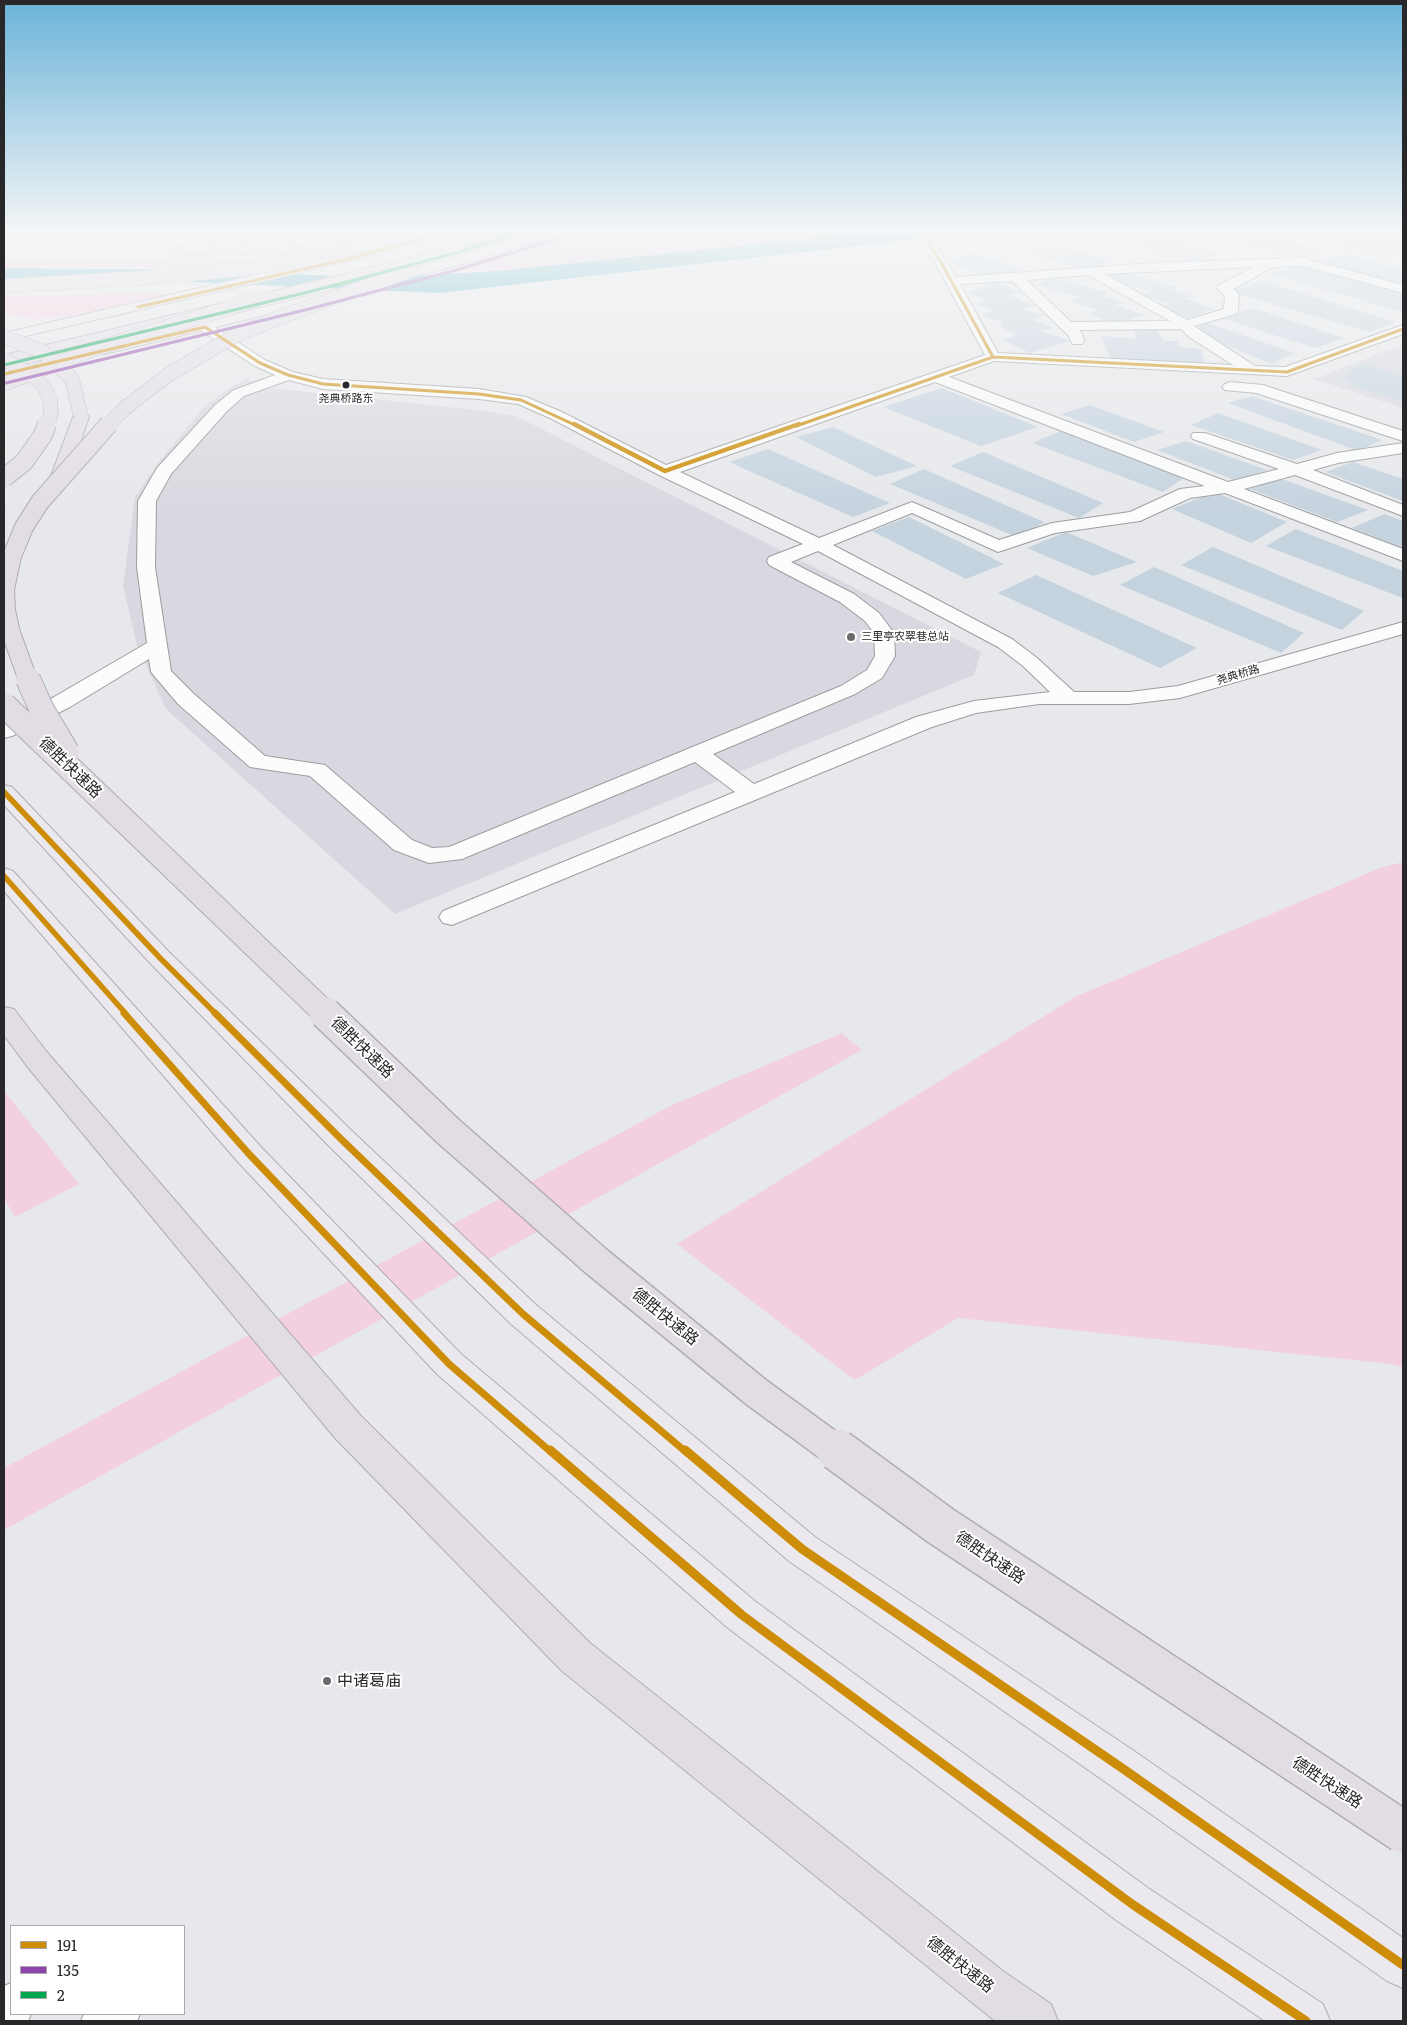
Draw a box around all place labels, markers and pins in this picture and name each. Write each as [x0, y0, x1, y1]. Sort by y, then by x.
marker: 尧典桥路东 [341, 380, 351, 390]
place label: 尧典桥路东 [319, 392, 373, 406]
place label: 三里亭农翠巷总站 [861, 630, 949, 644]
marker: 三里亭农翠巷总站 [845, 631, 857, 643]
place label: 中诸葛庙 [337, 1671, 401, 1691]
marker: 中诸葛庙 [321, 1675, 333, 1687]

